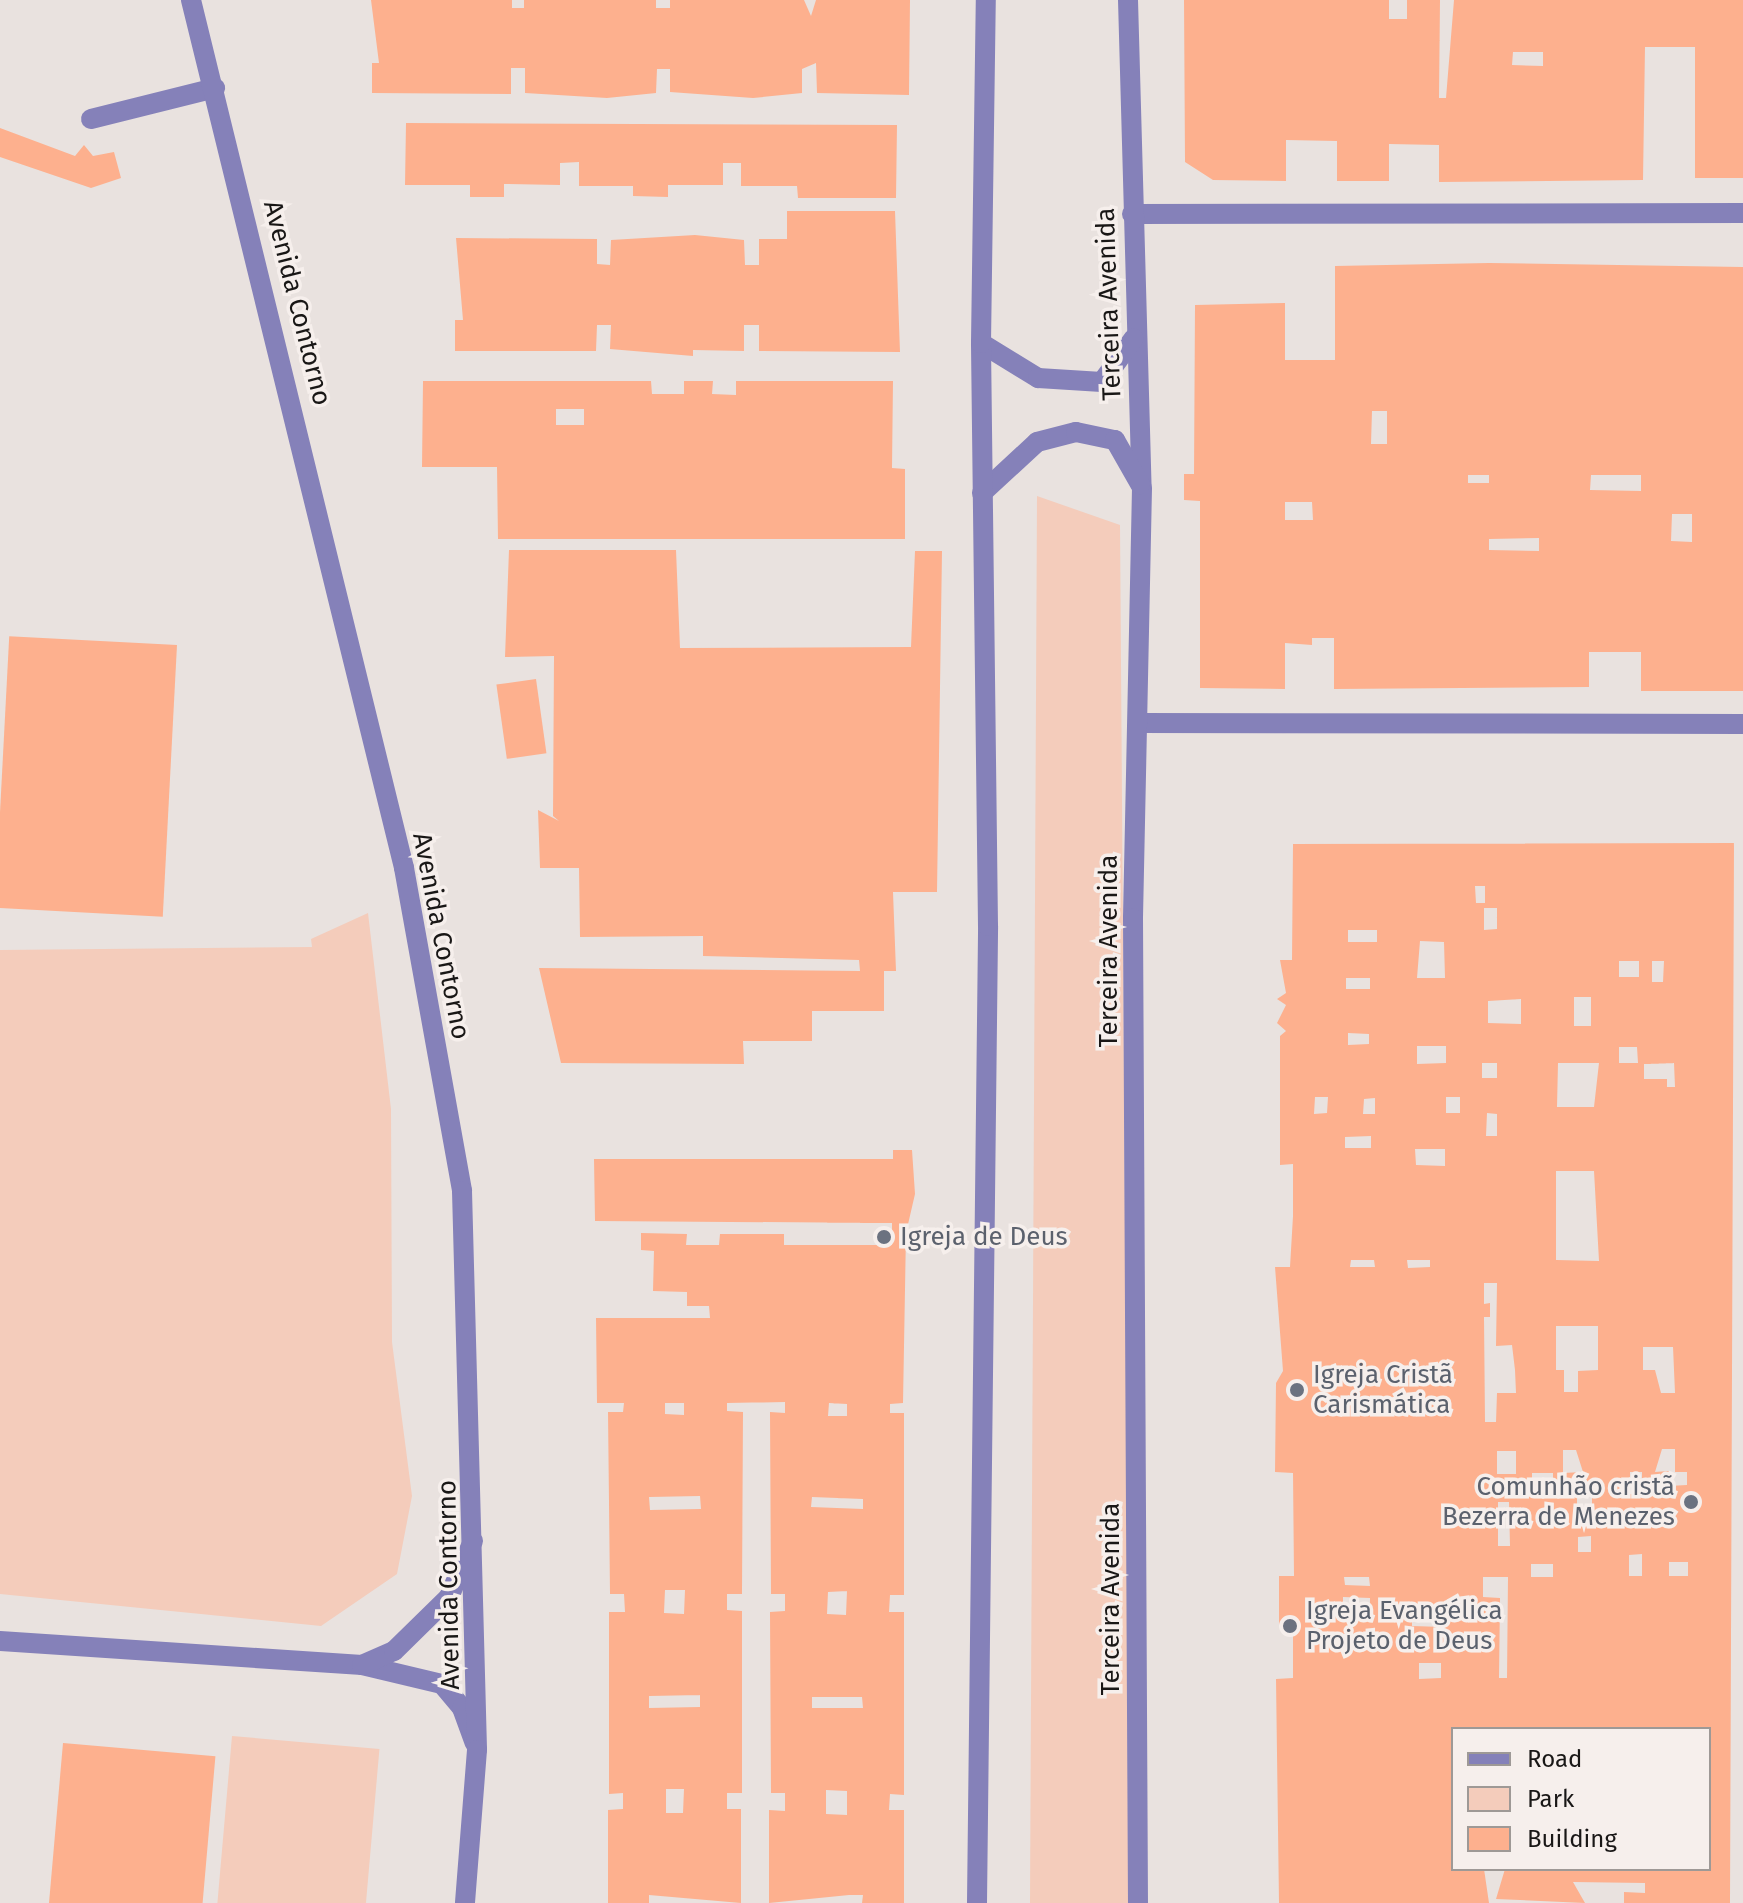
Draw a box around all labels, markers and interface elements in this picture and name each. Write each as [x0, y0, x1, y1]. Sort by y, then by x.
street label: Avenida Contorno [256, 197, 338, 409]
street label: Terceira Avenida [1090, 207, 1128, 401]
street label: Avenida Contorno [406, 830, 476, 1042]
street label: Terceira Avenida [1093, 854, 1125, 1048]
place label: Igreja de Deus [900, 1221, 1068, 1253]
marker: Igreja de Deus [875, 1228, 893, 1246]
place label: Igreja Cristã Carismática [1313, 1359, 1453, 1420]
marker: Igreja Cristã Carismática [1288, 1381, 1306, 1399]
place label: Comunhão cristã Bezerra de Menezes [1442, 1471, 1675, 1532]
street label: Avenida Contorno [432, 1480, 466, 1690]
marker: Comunhão cristã Bezerra de Menezes [1682, 1493, 1700, 1511]
street label: Terceira Avenida [1095, 1502, 1127, 1696]
place label: Igreja Evangélica Projeto de Deus [1306, 1595, 1503, 1656]
marker: Igreja Evangélica Projeto de Deus [1281, 1617, 1299, 1635]
legend [1451, 1727, 1711, 1871]
text: Road [1527, 1745, 1582, 1773]
text: Park [1527, 1785, 1574, 1813]
text: Building [1527, 1825, 1617, 1853]

